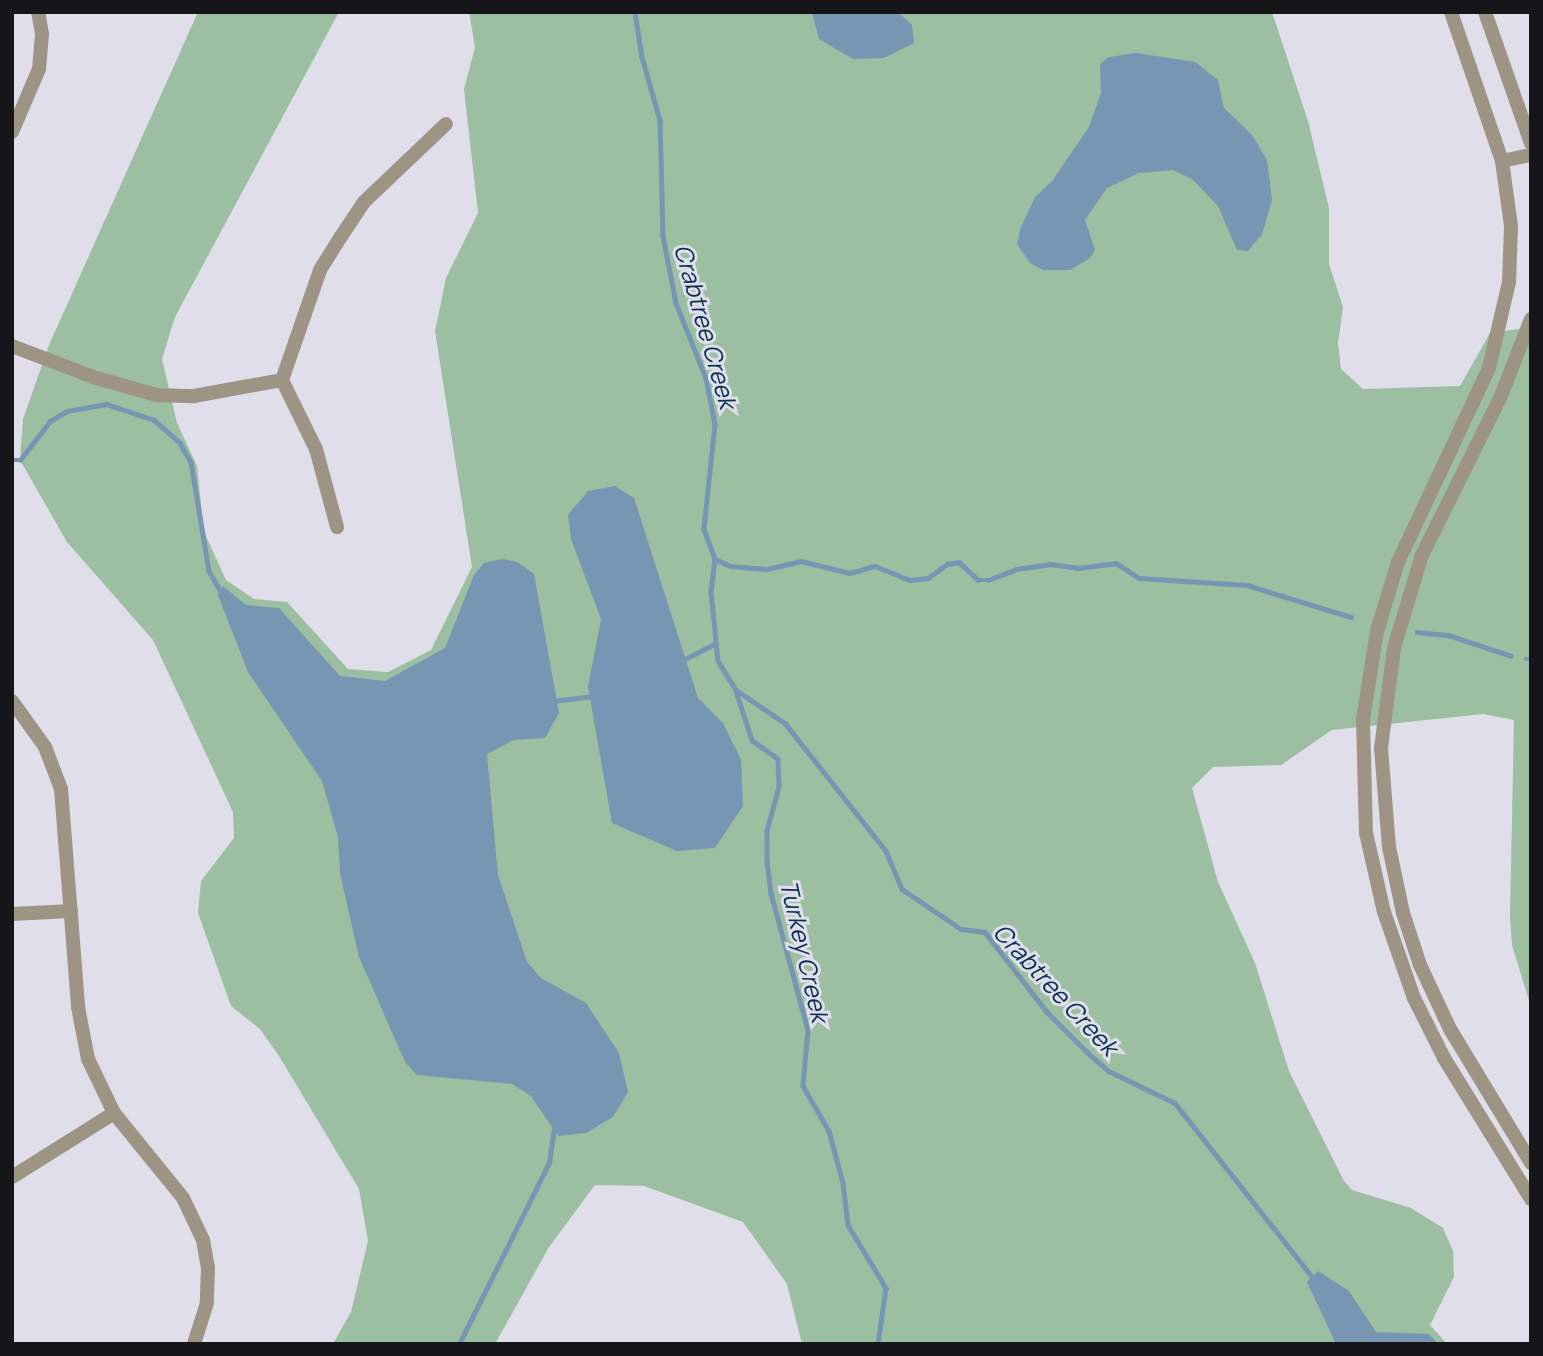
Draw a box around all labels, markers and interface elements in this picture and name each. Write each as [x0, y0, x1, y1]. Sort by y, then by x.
water label: Crabtree Creek [669, 241, 743, 411]
water label: Turkey Creek [775, 877, 835, 1025]
water label: Crabtree Creek [988, 917, 1124, 1061]

